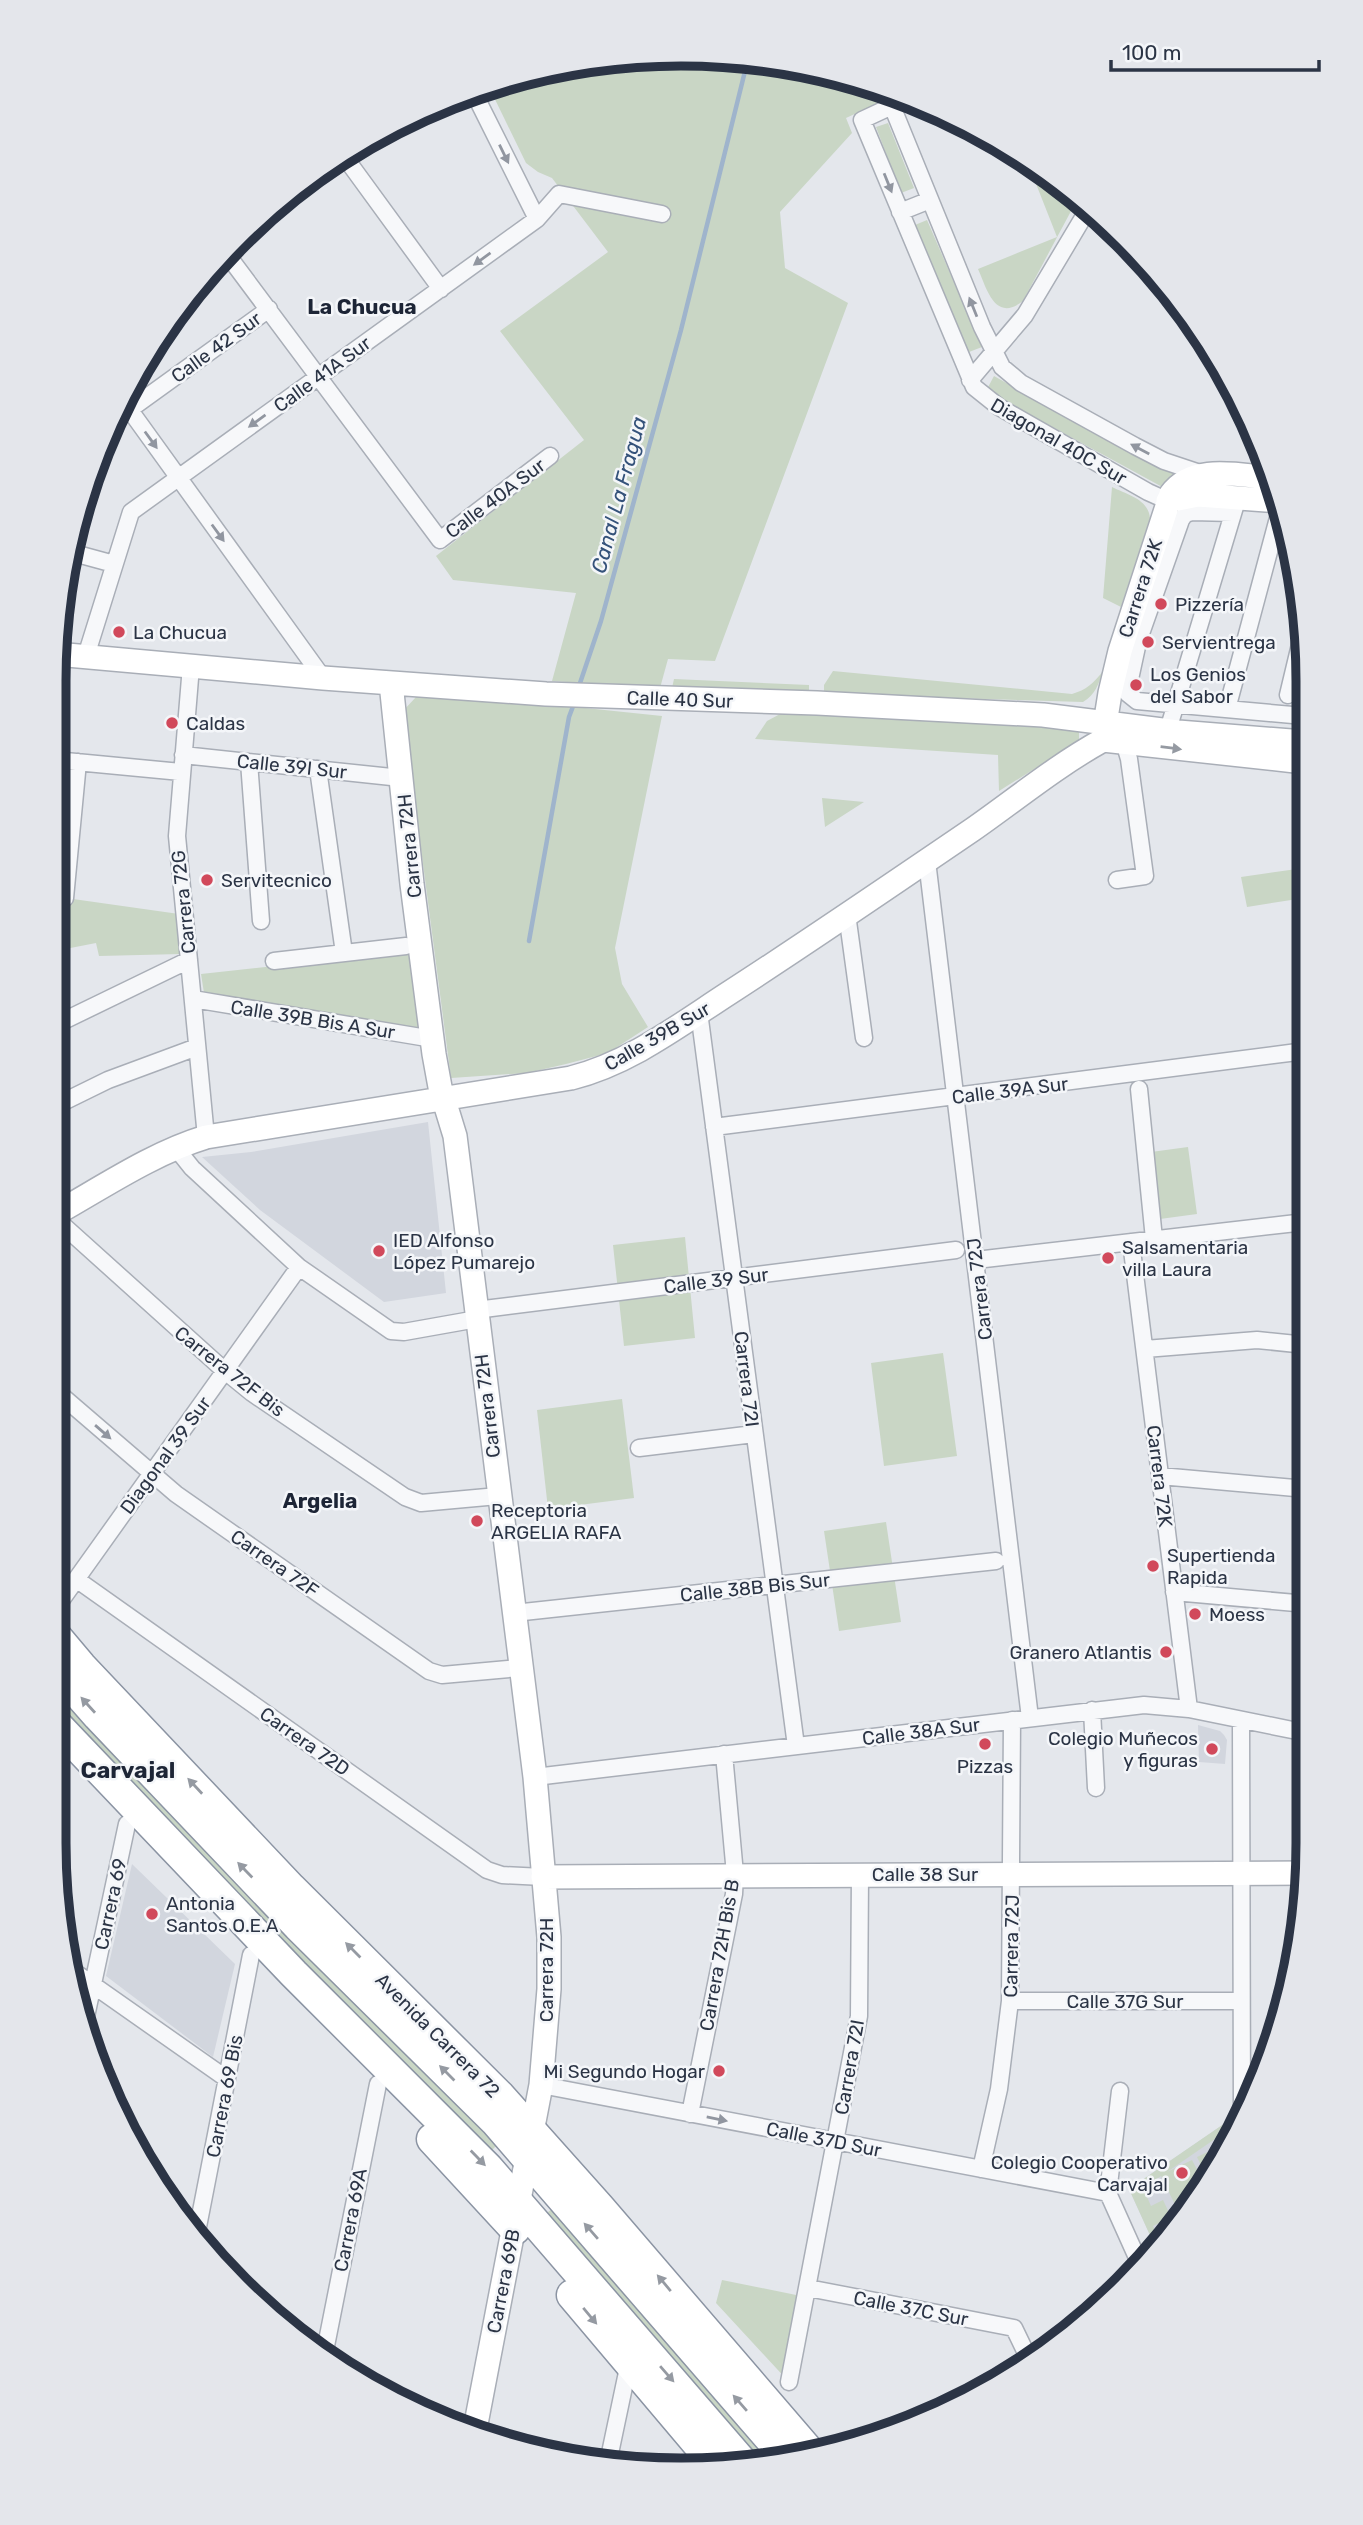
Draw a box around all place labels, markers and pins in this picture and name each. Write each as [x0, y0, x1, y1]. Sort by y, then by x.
place label: Pizzería [1175, 593, 1244, 616]
marker: Pizzería [1153, 596, 1169, 612]
place label: La Chucua [133, 621, 227, 644]
marker: La Chucua [111, 624, 127, 640]
place label: Servientrega [1162, 631, 1276, 654]
marker: Servientrega [1140, 634, 1156, 650]
place label: Los Genios del Sabor [1150, 663, 1246, 708]
marker: Los Genios del Sabor [1128, 677, 1144, 693]
place label: Caldas [186, 712, 245, 735]
marker: Caldas [164, 715, 180, 731]
place label: Servitecnico [221, 869, 332, 892]
marker: Servitecnico [199, 872, 215, 888]
place label: IED Alfonso López Pumarejo [393, 1229, 535, 1274]
place label: Salsamentaria villa Laura [1122, 1236, 1248, 1281]
marker: IED Alfonso López Pumarejo [371, 1243, 387, 1259]
marker: Salsamentaria villa Laura [1100, 1250, 1116, 1266]
place label: Receptoria ARGELIA RAFA [491, 1499, 622, 1544]
marker: Receptoria ARGELIA RAFA [469, 1513, 485, 1529]
place label: Supertienda Rapida [1167, 1544, 1275, 1589]
marker: Supertienda Rapida [1145, 1558, 1161, 1574]
place label: Moess [1209, 1603, 1265, 1626]
marker: Moess [1187, 1606, 1203, 1622]
place label: Granero Atlantis [1009, 1641, 1152, 1664]
marker: Granero Atlantis [1158, 1644, 1174, 1660]
place label: Colegio Muñecos y figuras [1048, 1727, 1198, 1772]
marker: Pizzas [977, 1736, 993, 1752]
marker: Colegio Muñecos y figuras [1204, 1741, 1220, 1757]
place label: Pizzas [957, 1755, 1013, 1778]
place label: Antonia Santos O.E.A [166, 1892, 279, 1937]
marker: Antonia Santos O.E.A [144, 1906, 160, 1922]
place label: Mi Segundo Hogar [544, 2060, 706, 2083]
marker: Mi Segundo Hogar [711, 2063, 727, 2079]
place label: Colegio Cooperativo Carvajal [991, 2151, 1168, 2196]
marker: Colegio Cooperativo Carvajal [1174, 2165, 1190, 2181]

